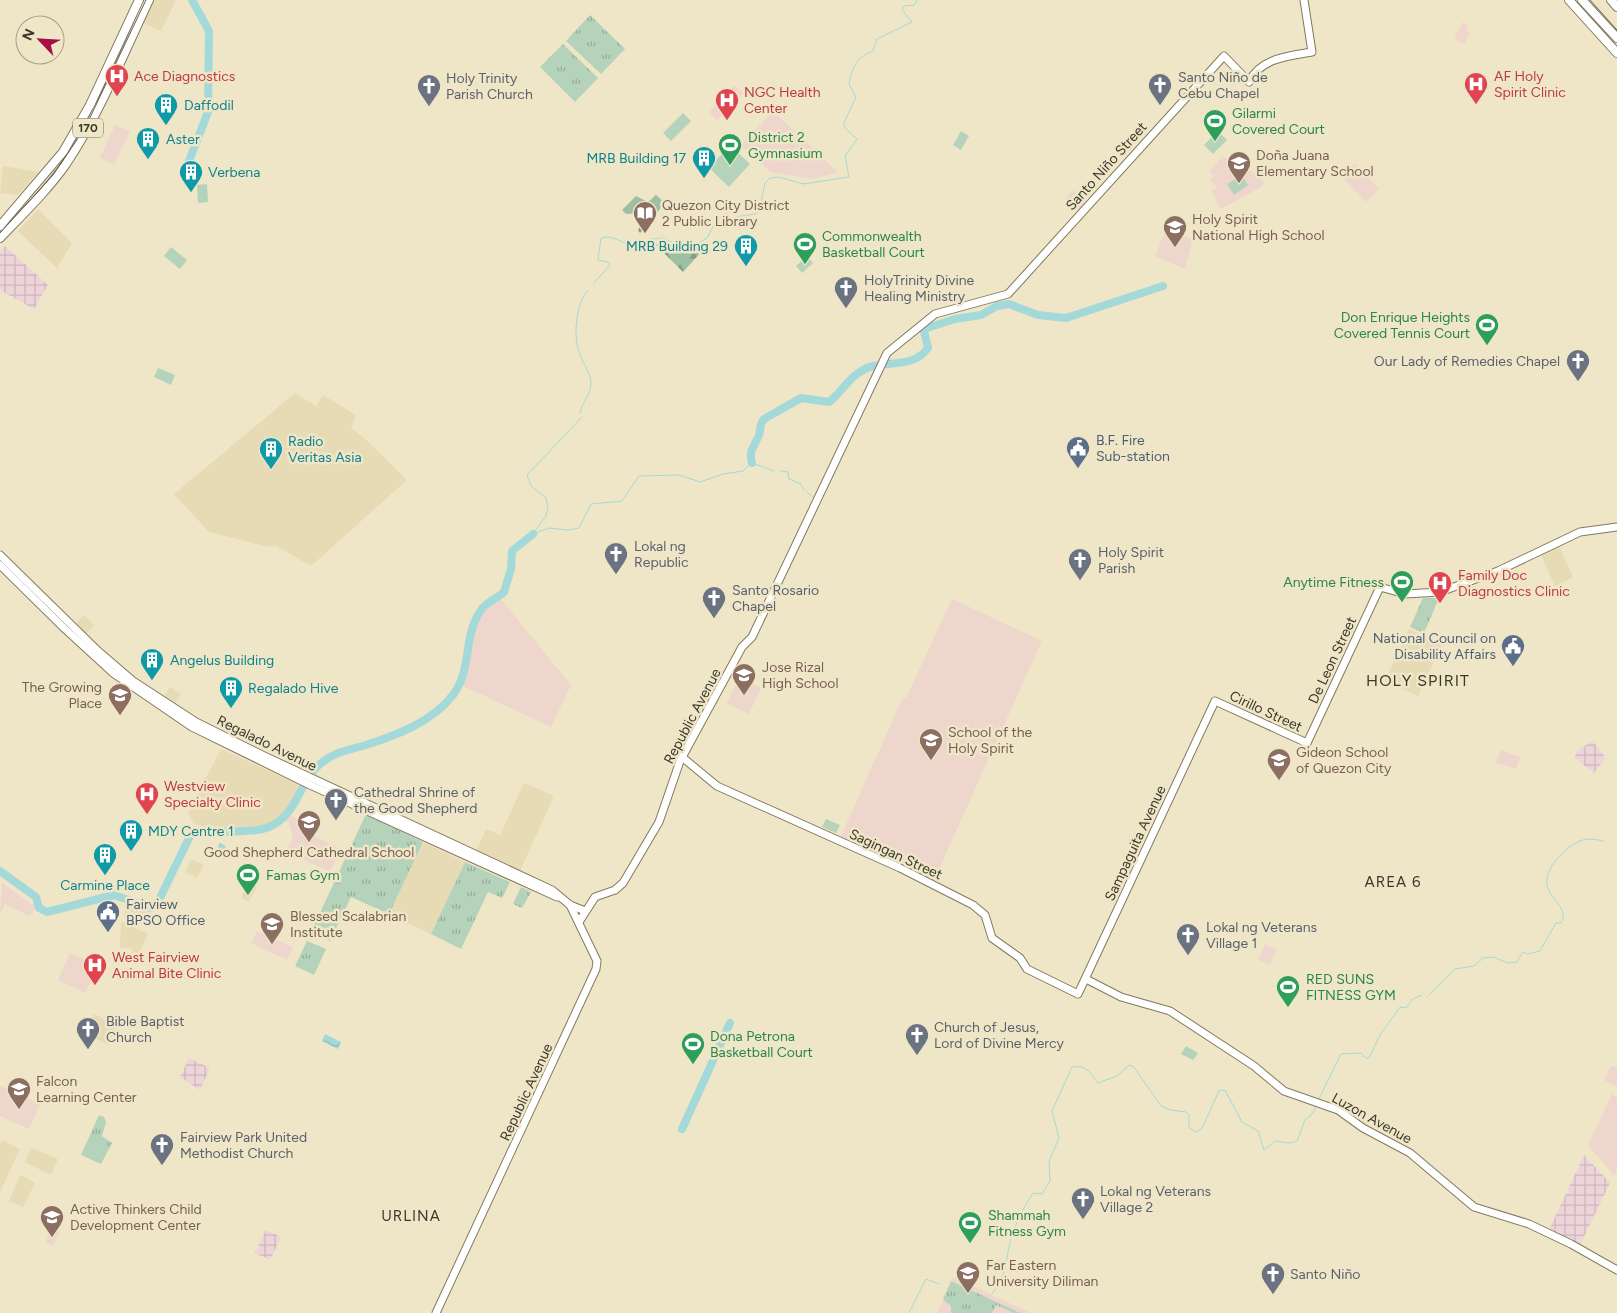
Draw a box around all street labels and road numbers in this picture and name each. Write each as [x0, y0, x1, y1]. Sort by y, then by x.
road number: 170 [73, 119, 103, 138]
street label: Santo Niño Street [1062, 119, 1151, 214]
street label: De Leon Street [1305, 614, 1360, 707]
street label: Republic Avenue [660, 665, 725, 767]
street label: Cirillo Street [1227, 687, 1305, 736]
street label: Regalado Avenue [214, 712, 320, 775]
street label: Sampaguita Avenue [1101, 782, 1170, 904]
street label: Sagingan Street [846, 825, 945, 883]
street label: Republic Avenue [496, 1041, 557, 1144]
street label: Luzon Avenue [1329, 1090, 1415, 1148]

